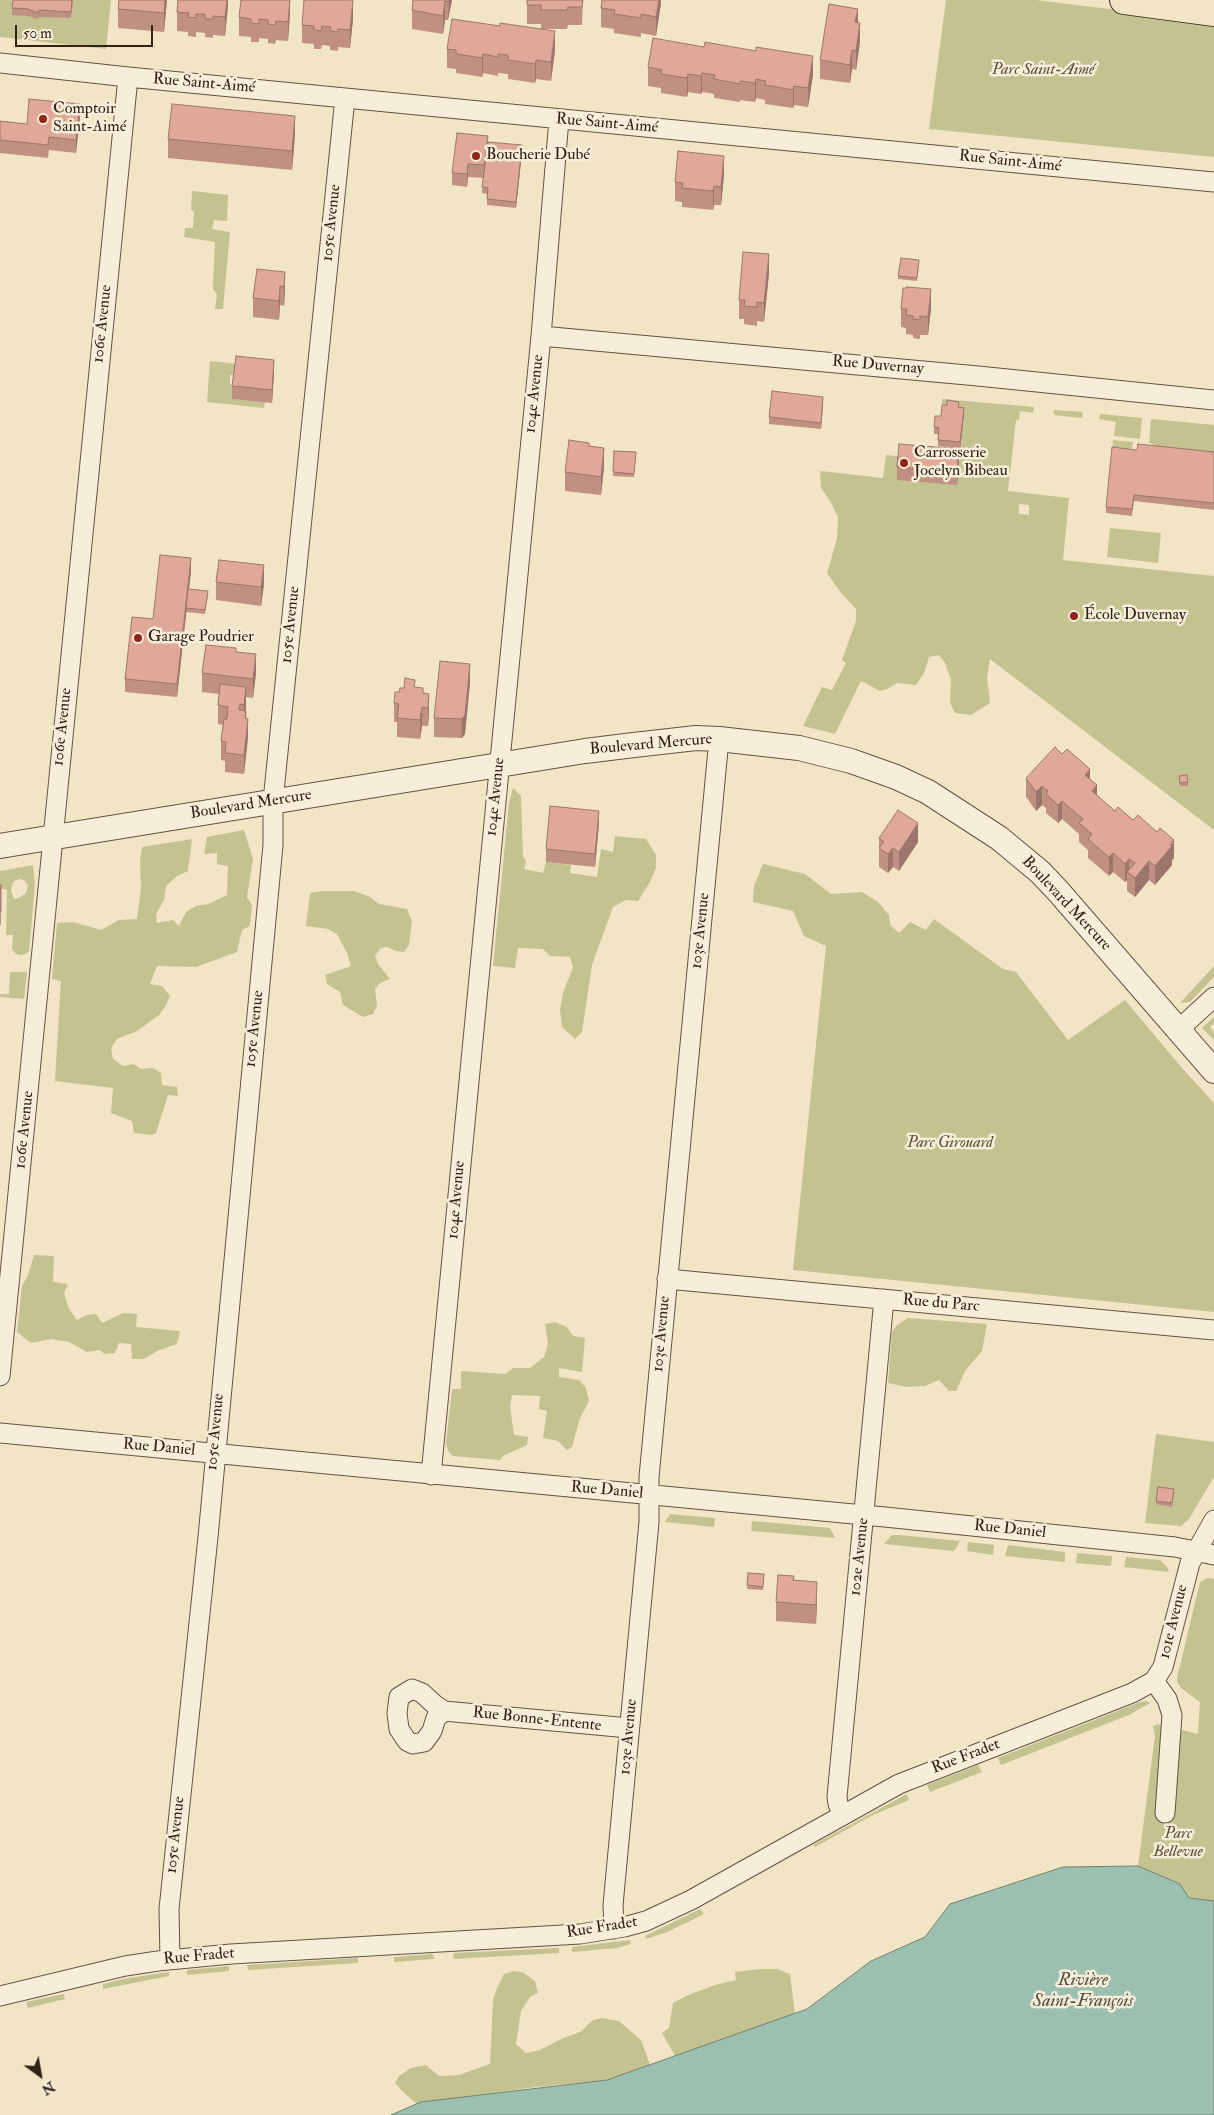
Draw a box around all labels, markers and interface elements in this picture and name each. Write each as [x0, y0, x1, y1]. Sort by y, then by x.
scale bar [18, 15, 155, 47]
text: 50 m [23, 24, 52, 43]
park label: Parc Saint-Aimé [992, 61, 1094, 81]
street label: Rue Saint-Aimé [152, 70, 256, 98]
place label: Comptoir Saint-Aimé [53, 100, 126, 138]
street label: Rue Saint-Aimé [555, 110, 659, 138]
marker: Comptoir Saint-Aimé [37, 113, 49, 125]
place label: Boucherie Dubé [486, 146, 590, 166]
street label: Rue Saint-Aimé [958, 147, 1062, 177]
marker: Boucherie Dubé [470, 150, 482, 162]
street label: 105e Avenue [318, 184, 346, 262]
street label: 106e Avenue [89, 284, 117, 364]
street label: Rue Duvernay [831, 352, 925, 380]
street label: 104e Avenue [521, 354, 549, 434]
place label: Carrosserie Jocelyn Bibeau [914, 444, 1008, 482]
marker: Carrosserie Jocelyn Bibeau [898, 457, 910, 469]
street label: 105e Avenue [277, 586, 305, 664]
place label: École Duvernay [1084, 606, 1186, 626]
marker: École Duvernay [1068, 610, 1080, 622]
place label: Garage Poudrier [148, 628, 254, 648]
marker: Garage Poudrier [132, 632, 144, 644]
street label: 106e Avenue [49, 687, 77, 767]
street label: Boulevard Mercure [589, 730, 713, 760]
street label: 104e Avenue [482, 757, 510, 837]
street label: Boulevard Mercure [189, 786, 313, 824]
street label: Boulevard Mercure [1017, 853, 1115, 955]
street label: 103e Avenue [687, 892, 715, 970]
street label: 105e Avenue [241, 990, 269, 1068]
street label: 106e Avenue [11, 1090, 39, 1170]
park label: Parc Girouard [907, 1134, 993, 1154]
street label: 104e Avenue [444, 1160, 470, 1240]
street label: Rue du Parc [902, 1291, 980, 1317]
street label: 103e Avenue [649, 1295, 675, 1373]
street label: 105e Avenue [203, 1393, 229, 1471]
street label: Rue Daniel [122, 1435, 196, 1461]
street label: Rue Daniel [570, 1478, 644, 1504]
street label: 102e Avenue [846, 1517, 874, 1597]
street label: Rue Daniel [973, 1517, 1047, 1543]
street label: 101e Avenue [1156, 1583, 1192, 1661]
street label: 103e Avenue [616, 1698, 642, 1776]
street label: Rue Bonne-Entente [472, 1704, 602, 1736]
street label: Rue Fradet [929, 1735, 1003, 1779]
street label: 105e Avenue [162, 1796, 190, 1874]
park label: Parc Bellevue [1153, 1825, 1203, 1863]
street label: Rue Fradet [565, 1913, 639, 1943]
street label: Rue Fradet [163, 1944, 235, 1970]
water label: Rivière Saint-François [1033, 1970, 1133, 2012]
north arrow [15, 2050, 65, 2100]
text: N [38, 2078, 58, 2099]

